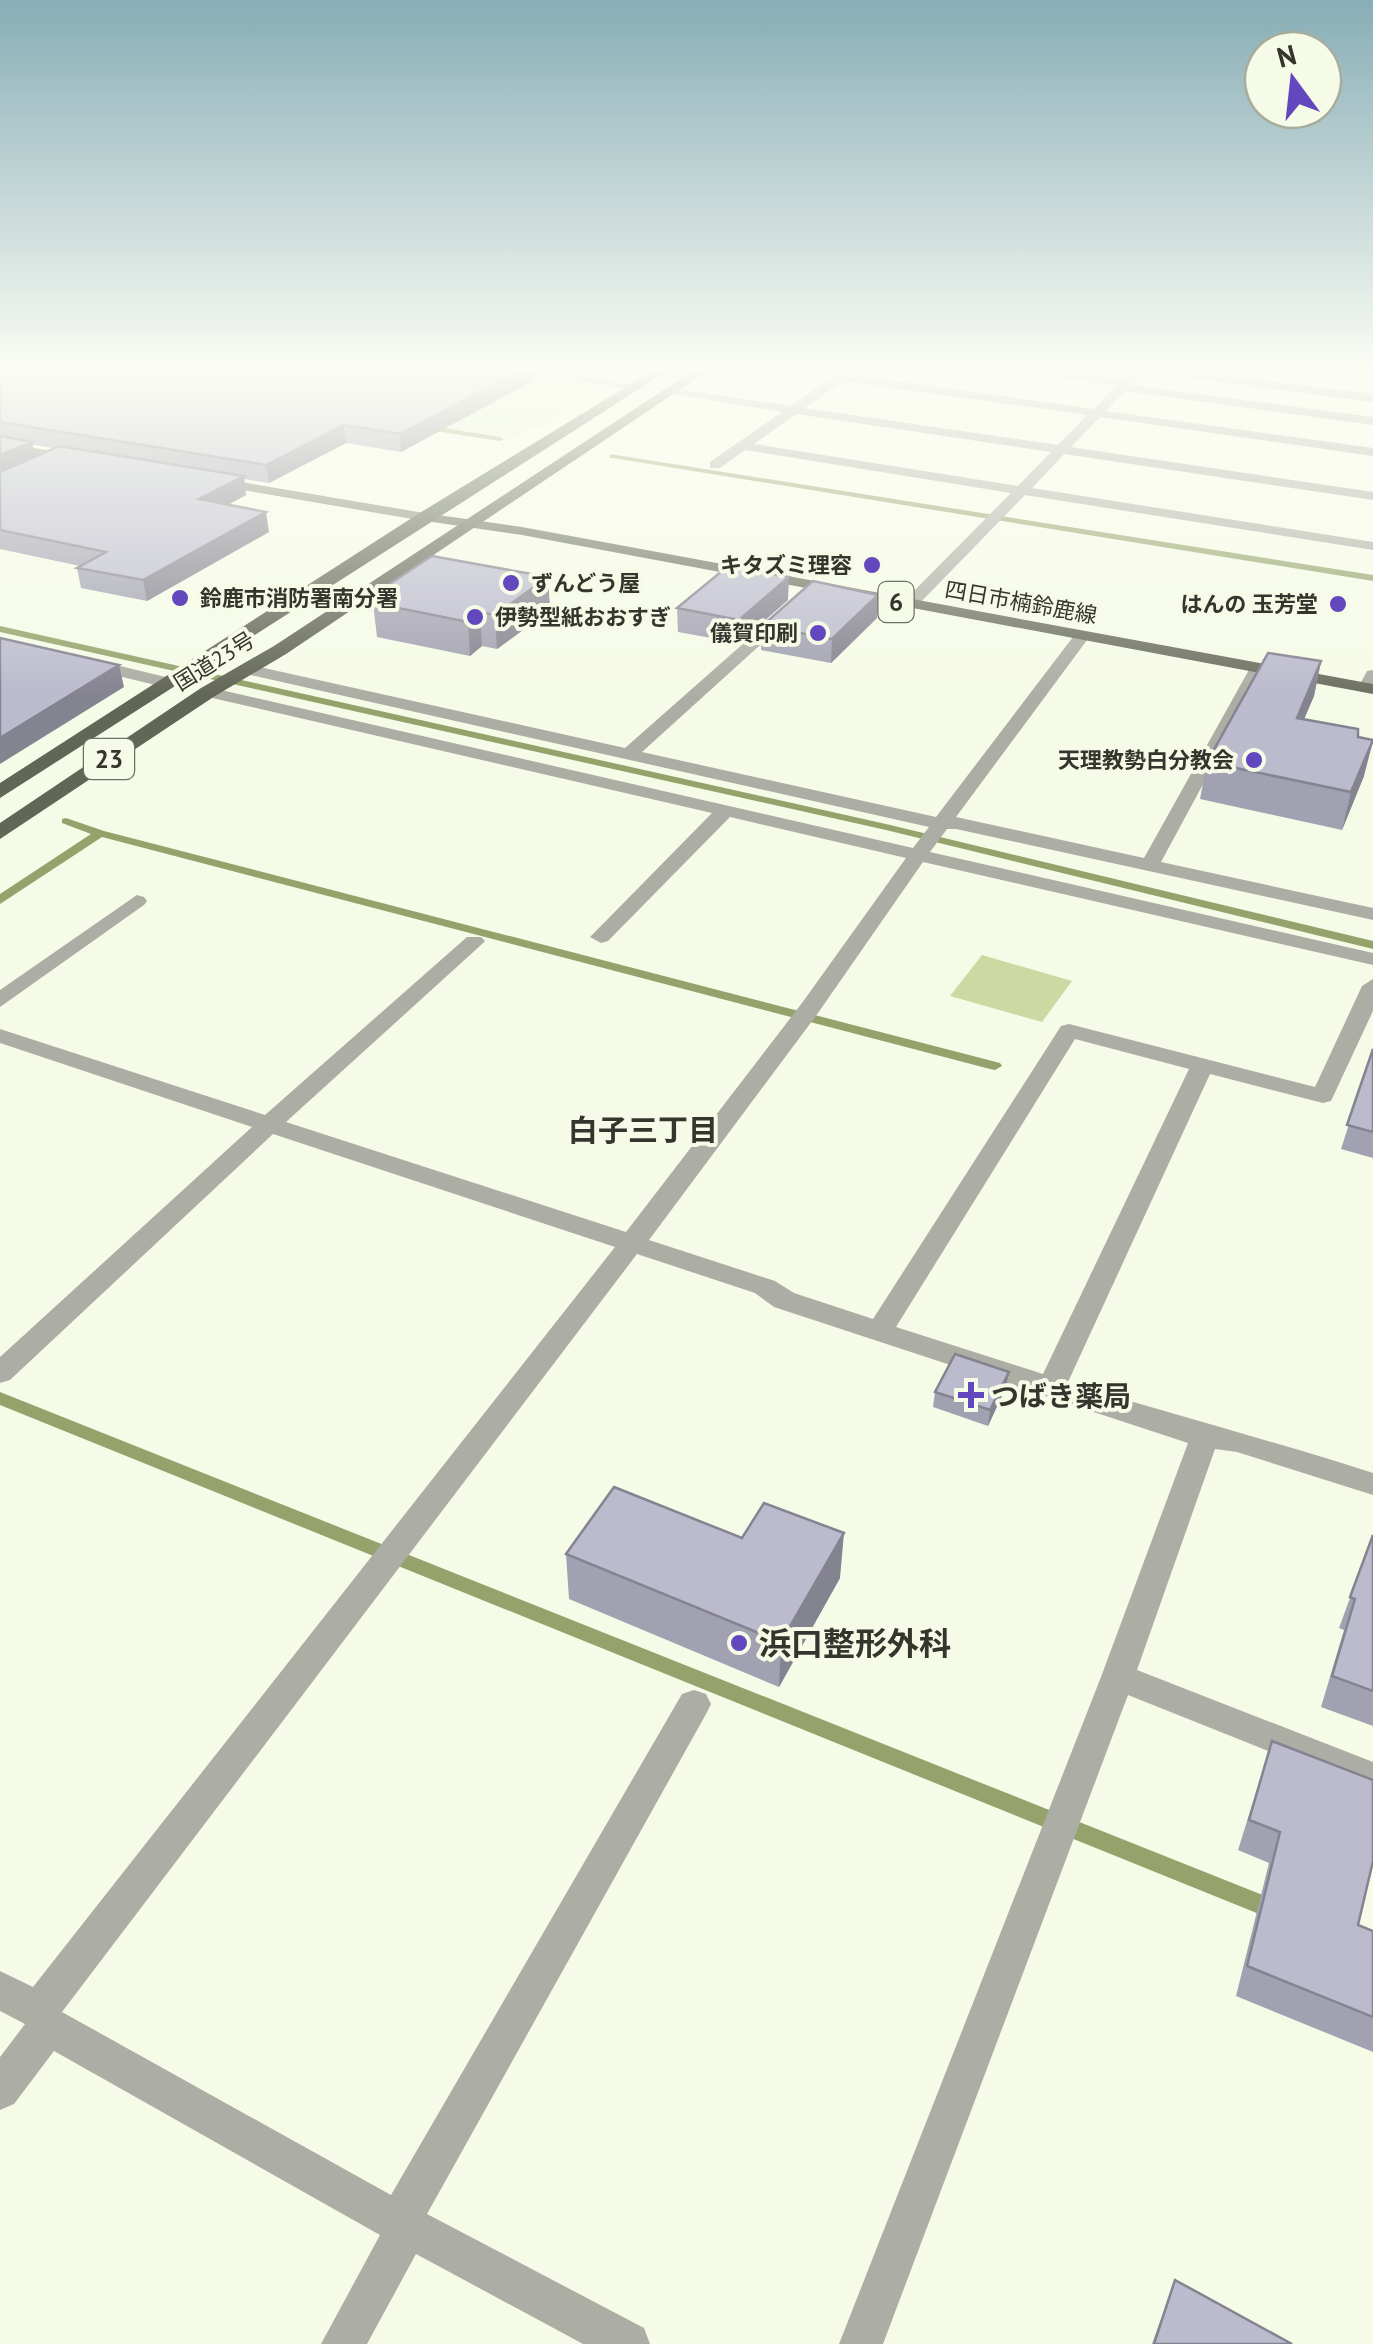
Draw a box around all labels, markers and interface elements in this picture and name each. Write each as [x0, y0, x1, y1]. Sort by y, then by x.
north arrow [1243, 30, 1343, 130]
text: N [1273, 35, 1300, 76]
place label: キタズミ理容 [720, 551, 852, 579]
marker: キタズミ理容 [861, 554, 883, 576]
place label: ずんどう屋 [531, 569, 640, 597]
marker: ずんどう屋 [500, 572, 522, 594]
street label: 四日市楠鈴鹿線 [943, 575, 1099, 629]
road number: 6 [878, 582, 914, 622]
place label: 鈴鹿市消防署南分署 [200, 584, 398, 612]
marker: 鈴鹿市消防署南分署 [169, 587, 191, 609]
place label: はんの 玉芳堂 [1180, 590, 1318, 618]
marker: はんの 玉芳堂 [1327, 593, 1349, 615]
place label: 伊勢型紙おおすぎ [495, 603, 671, 631]
marker: 伊勢型紙おおすぎ [464, 606, 486, 628]
place label: 儀賀印刷 [710, 619, 798, 647]
marker: 儀賀印刷 [807, 622, 829, 644]
street label: 国道23号 [168, 625, 260, 697]
road number: 23 [84, 739, 134, 779]
place label: 天理教勢白分教会 [1058, 746, 1234, 774]
marker: 天理教勢白分教会 [1243, 749, 1265, 771]
district label: 白子三丁目 [568, 1110, 718, 1149]
place label: つばき薬局 [991, 1377, 1131, 1414]
marker: つばき薬局 [960, 1384, 982, 1406]
place label: 浜口整形外科 [759, 1622, 951, 1664]
marker: 浜口整形外科 [728, 1632, 750, 1654]

